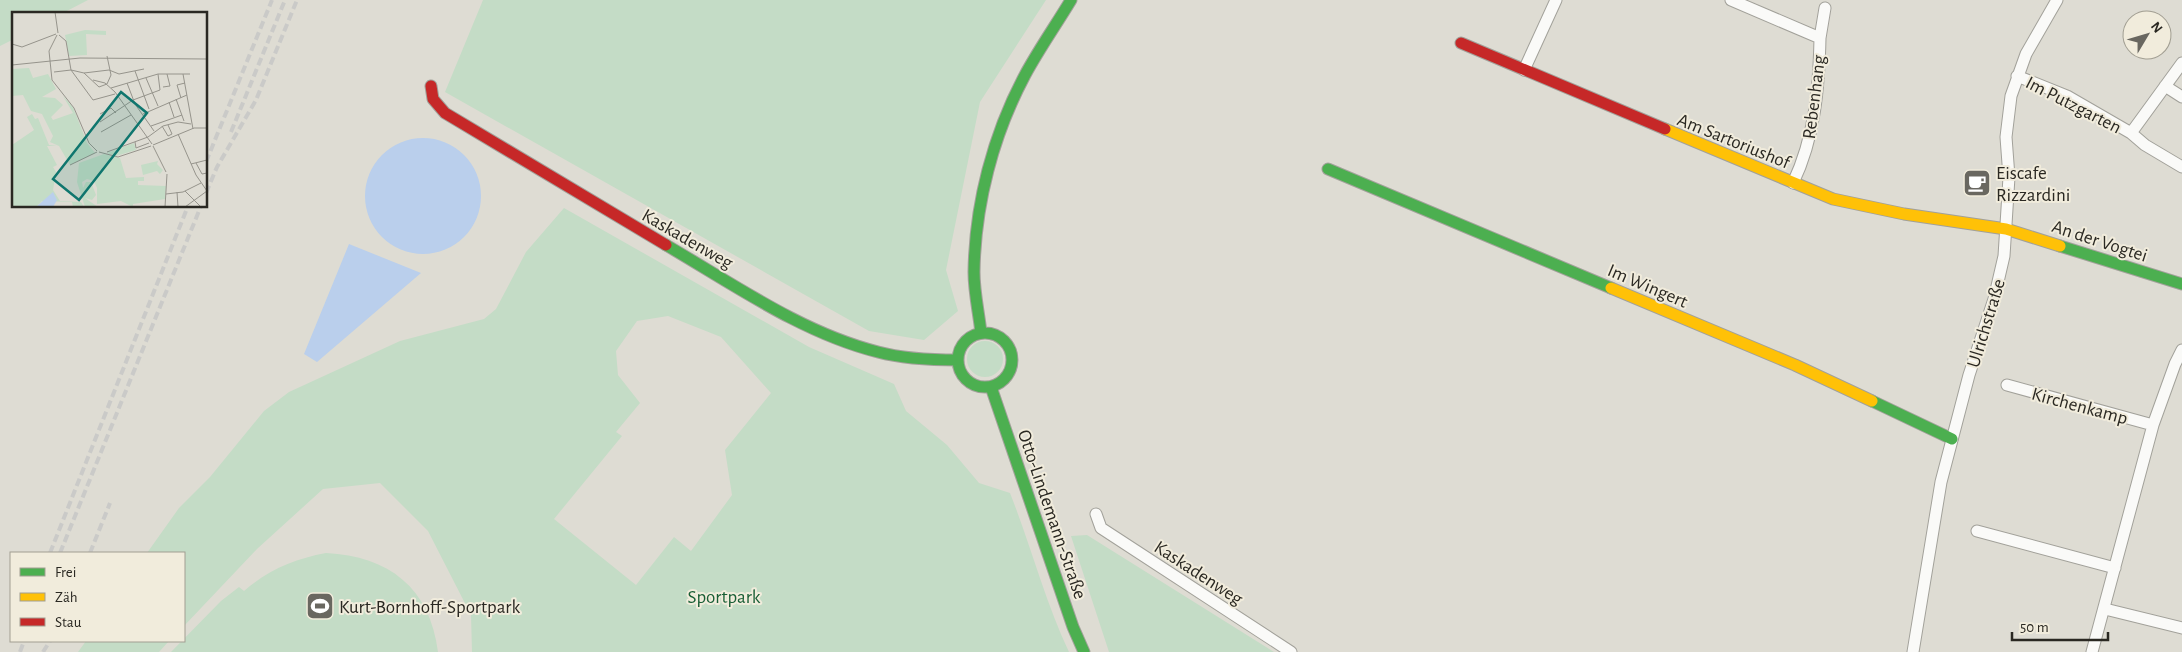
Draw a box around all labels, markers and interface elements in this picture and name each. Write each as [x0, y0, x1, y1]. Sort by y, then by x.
north arrow [2122, 10, 2172, 60]
inset map [12, 12, 208, 208]
text: N [2148, 19, 2165, 36]
street label: Rebenhang [1800, 53, 1829, 140]
street label: Im Putzgarten [2022, 73, 2124, 138]
street label: Am Sartoriushof [1675, 110, 1794, 173]
place label: Eiscafe Rizzardini [1996, 164, 2070, 205]
cafe icon: Eiscafe Rizzardini [1962, 168, 1992, 198]
street label: Kaskadenweg [639, 206, 737, 273]
street label: An der Vogtei [2049, 217, 2150, 266]
street label: Im Wingert [1605, 261, 1690, 312]
street label: Ulrichstraße [1964, 277, 2009, 370]
street label: Kirchenkamp [2030, 385, 2130, 428]
street label: Otto-Lindemann-Straße [1014, 427, 1089, 601]
street label: Kaskadenweg [1150, 538, 1247, 609]
legend [10, 552, 185, 642]
text: Frei [55, 565, 76, 580]
park label: Sportpark [687, 588, 761, 607]
text: Zäh [55, 590, 78, 605]
sports icon: Kurt-Bornhoff-Sportpark [305, 591, 335, 621]
place label: Kurt-Bornhoff-Sportpark [339, 598, 520, 617]
scale bar [2012, 610, 2108, 642]
text: Stau [55, 615, 82, 630]
text: 50 m [2020, 620, 2049, 635]

